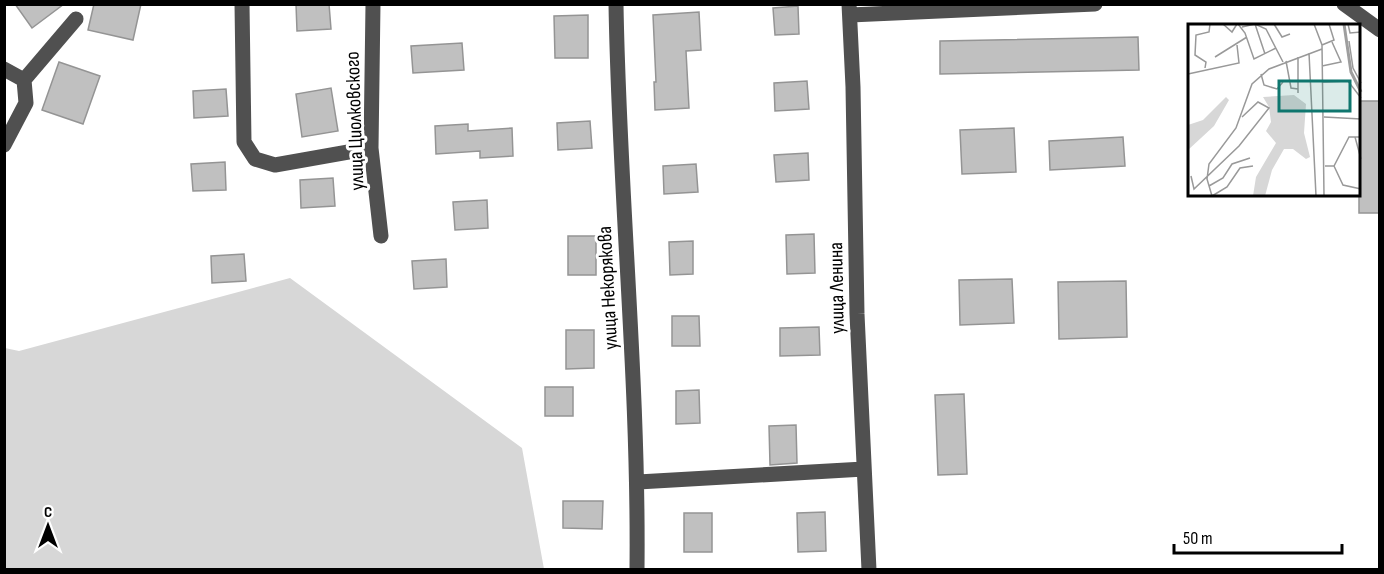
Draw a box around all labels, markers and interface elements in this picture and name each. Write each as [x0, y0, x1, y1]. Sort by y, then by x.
inset map [1188, 24, 1360, 196]
street label: улица Циолковского [341, 51, 369, 191]
street label: улица Некорякова [593, 225, 623, 350]
street label: улица Ленина [824, 242, 850, 334]
north arrow [18, 496, 78, 556]
text: С [44, 503, 52, 522]
scale bar [1174, 517, 1342, 555]
text: 50 m [1183, 528, 1213, 549]

